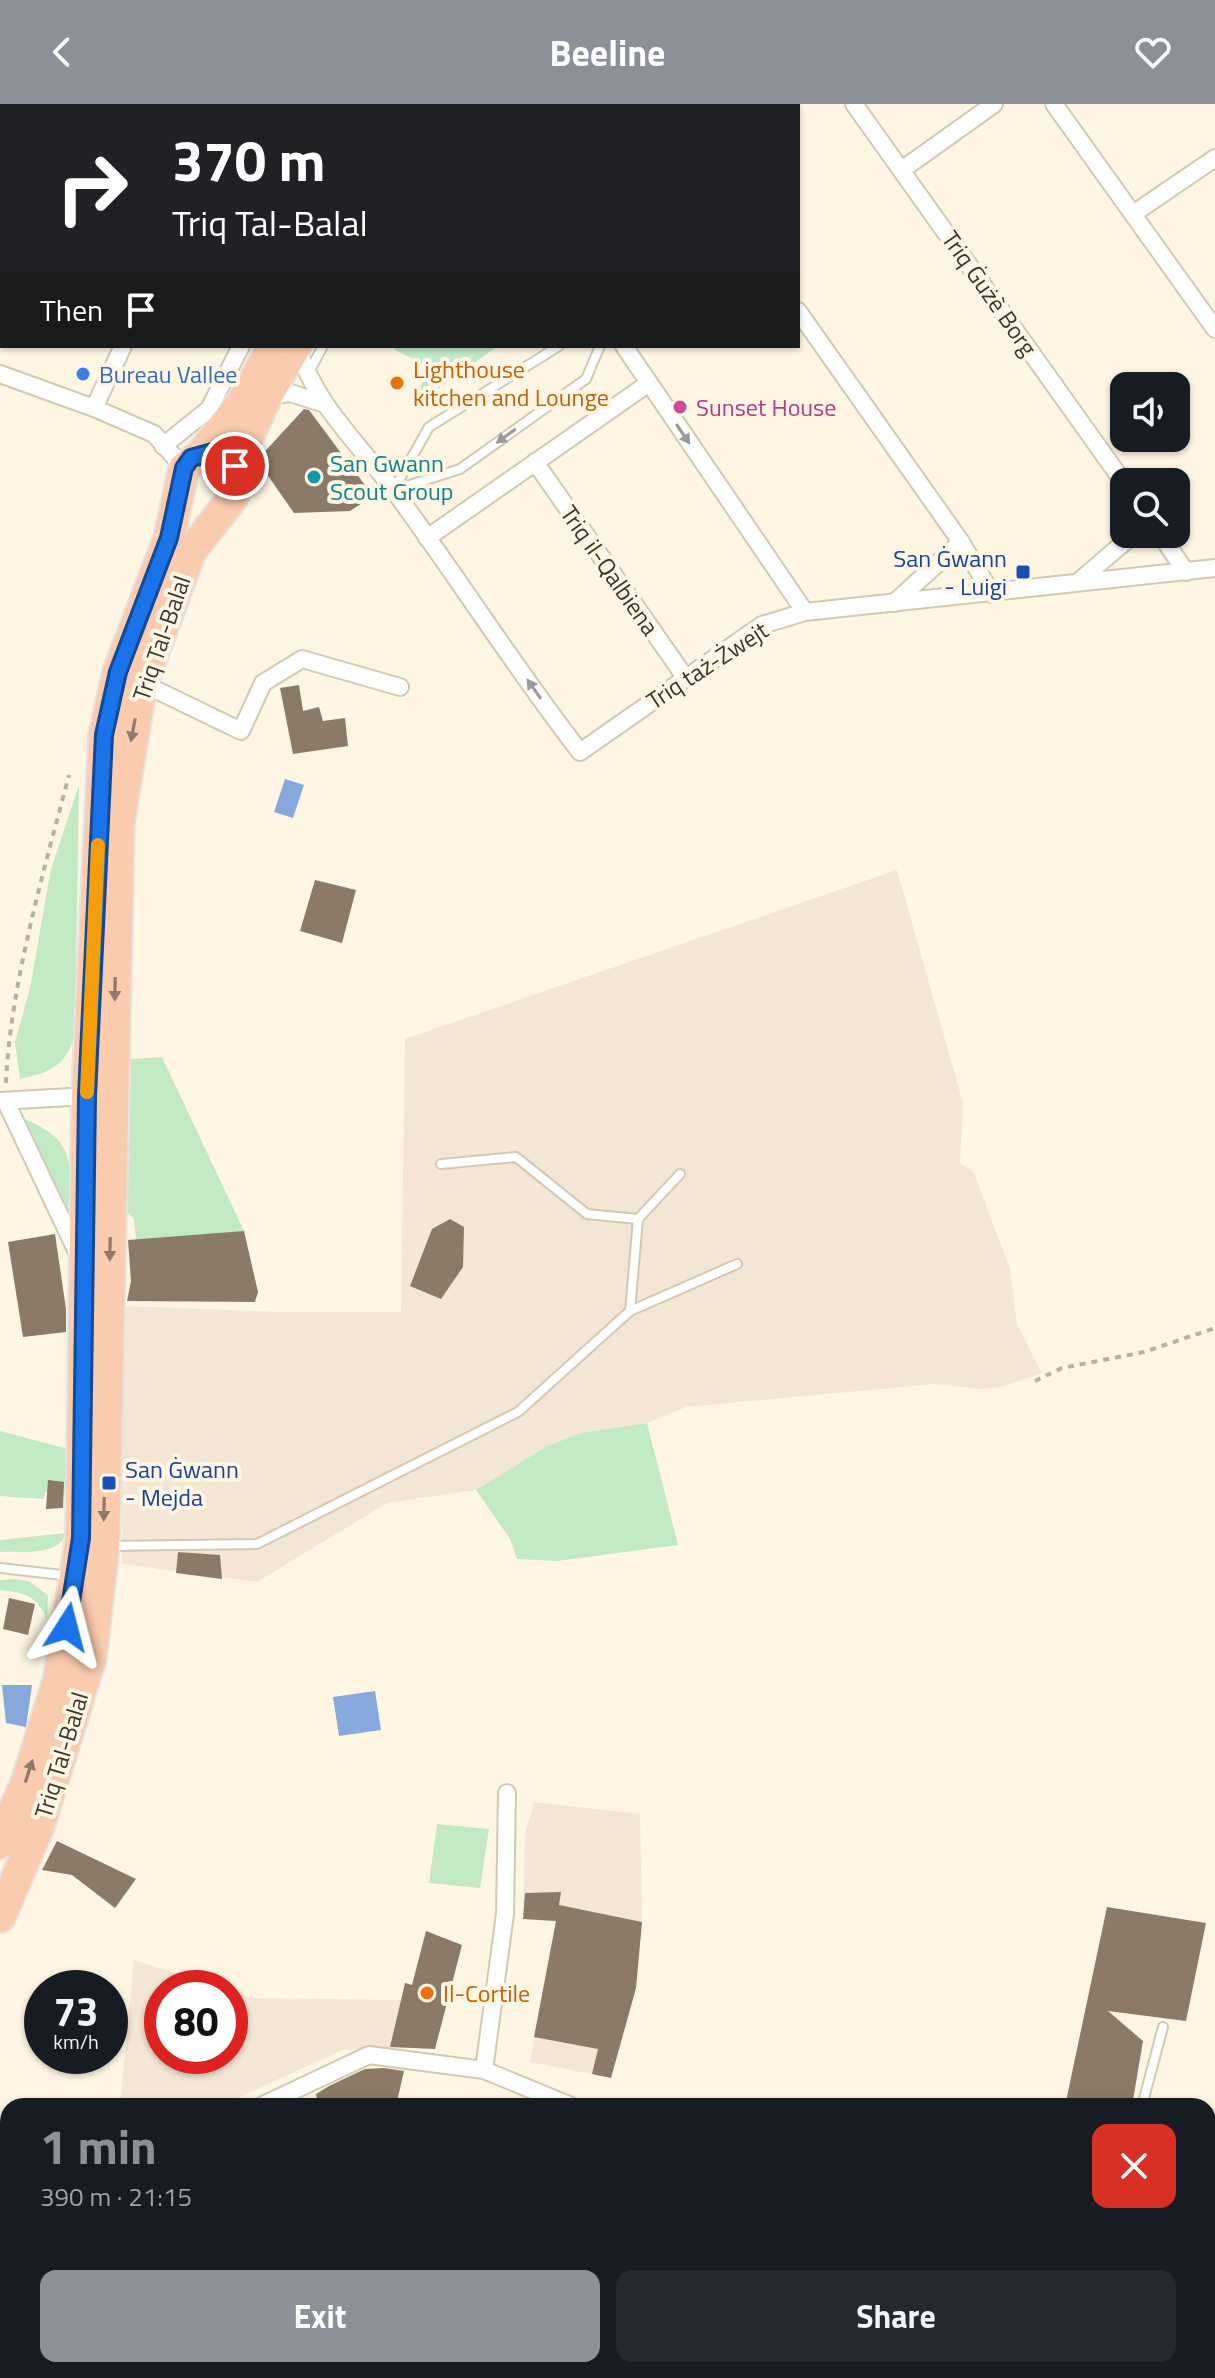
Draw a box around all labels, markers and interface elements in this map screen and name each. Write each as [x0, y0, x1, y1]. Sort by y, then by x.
text: Beeline [550, 25, 665, 80]
icon: back [40, 30, 84, 74]
icon: heart [1131, 30, 1175, 74]
text: 370 m [172, 118, 325, 203]
icon: right [40, 136, 144, 240]
text: Triq Tal-Balal [172, 195, 368, 250]
street label: Triq Ġużè Borg [933, 223, 1047, 363]
text: Then [40, 287, 103, 333]
icon: arrive [119, 288, 163, 332]
place label: Lighthouse kitchen and Lounge [413, 351, 609, 415]
place label: Bureau Vallee [99, 356, 237, 392]
marker: Bureau Vallee [74, 365, 92, 383]
map controls [1110, 372, 1190, 548]
button: sound [1110, 372, 1190, 452]
marker: Lighthouse kitchen and Lounge [388, 374, 406, 392]
place label: Sunset House [696, 389, 836, 425]
marker: Sunset House [671, 398, 689, 416]
one-way arrow [676, 423, 690, 445]
one-way arrow [496, 428, 517, 443]
pin [201, 432, 269, 500]
icon: arrive [213, 444, 257, 488]
place label: San Gwann Scout Group [330, 445, 453, 509]
marker: San Gwann Scout Group [305, 468, 323, 486]
button: search [1110, 468, 1190, 548]
street label: Triq il-Qalbiena [552, 498, 668, 642]
place label: San Ġwann - Luigi [893, 540, 1007, 604]
marker: San Ġwann - Luigi [1014, 563, 1032, 581]
street label: Triq Tal-Balal [123, 570, 199, 706]
street label: Triq taż-Żwejt [639, 612, 776, 718]
one-way arrow [527, 679, 542, 700]
one-way arrow [126, 718, 138, 743]
one-way arrow [109, 977, 122, 1002]
one-way arrow [103, 1237, 116, 1262]
place label: San Ġwann - Mejda [125, 1451, 239, 1515]
marker: San Ġwann - Mejda [100, 1474, 118, 1492]
one-way arrow [98, 1497, 111, 1522]
position arrow [25, 1585, 109, 1669]
street label: Triq Tal-Balal [25, 1687, 97, 1823]
one-way arrow [24, 1759, 36, 1783]
speed limit sign: 80 [144, 1970, 248, 2074]
place label: Il-Cortile [443, 1975, 530, 2011]
text: 73 [54, 1981, 98, 2042]
marker: Il-Cortile [418, 1984, 436, 2002]
text: km/h [53, 2026, 99, 2057]
text: 1 min [40, 2110, 157, 2183]
button: close [1092, 2124, 1176, 2208]
text: 390 m · 21:15 [40, 2177, 192, 2216]
button: Exit [40, 2270, 600, 2362]
button: Share [616, 2270, 1176, 2362]

